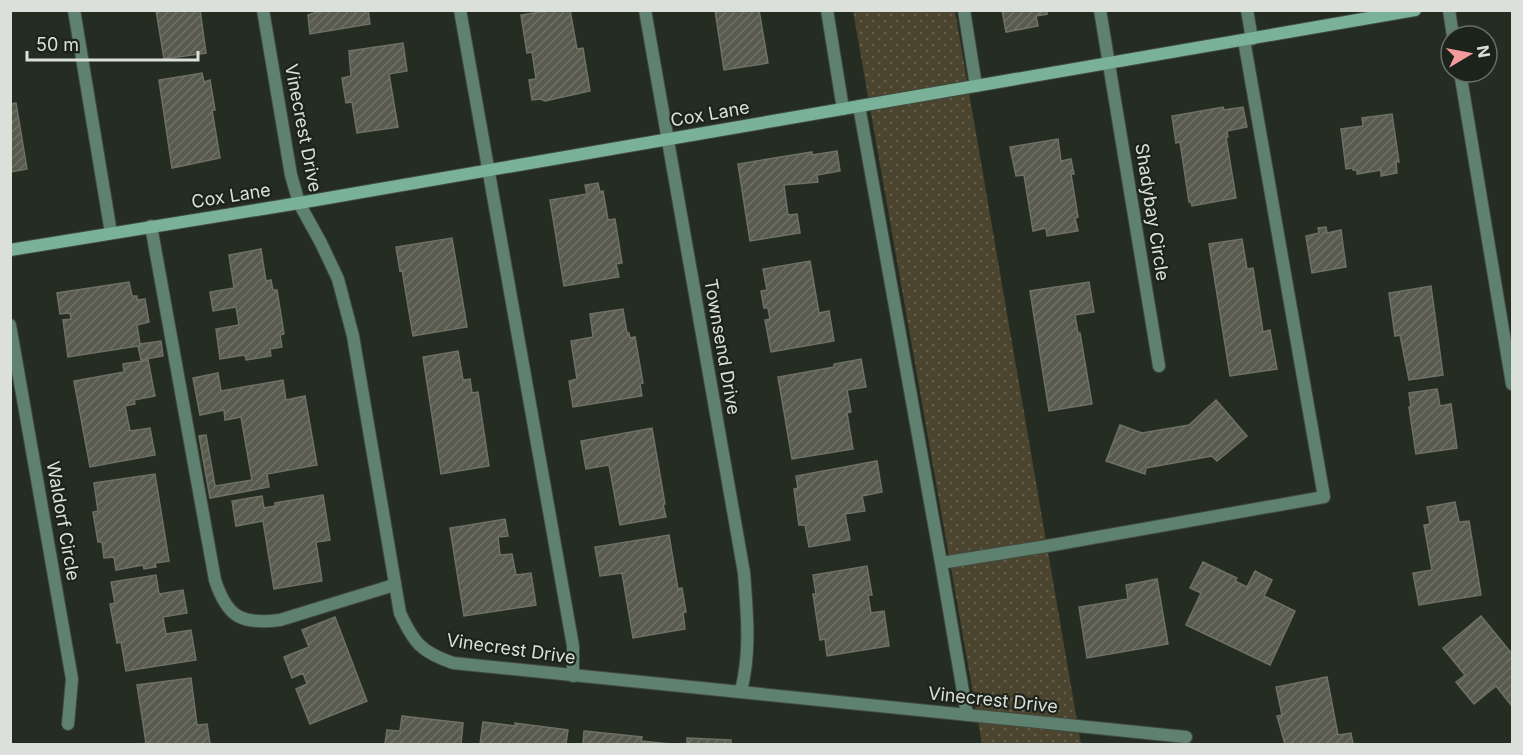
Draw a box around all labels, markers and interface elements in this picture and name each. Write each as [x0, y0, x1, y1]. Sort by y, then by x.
scale bar [27, 24, 198, 62]
north arrow [1439, 24, 1499, 84]
text: 50 m [36, 34, 79, 55]
text: N [1473, 44, 1495, 59]
street label: Vinecrest Drive [281, 62, 326, 194]
street label: Cox Lane [669, 96, 751, 131]
street label: Shadybay Circle [1131, 142, 1174, 282]
street label: Cox Lane [190, 179, 272, 212]
street label: Townsend Drive [700, 277, 745, 416]
street label: Waldorf Circle [43, 460, 84, 582]
street label: Vinecrest Drive [445, 629, 577, 668]
street label: Vinecrest Drive [927, 682, 1059, 717]

